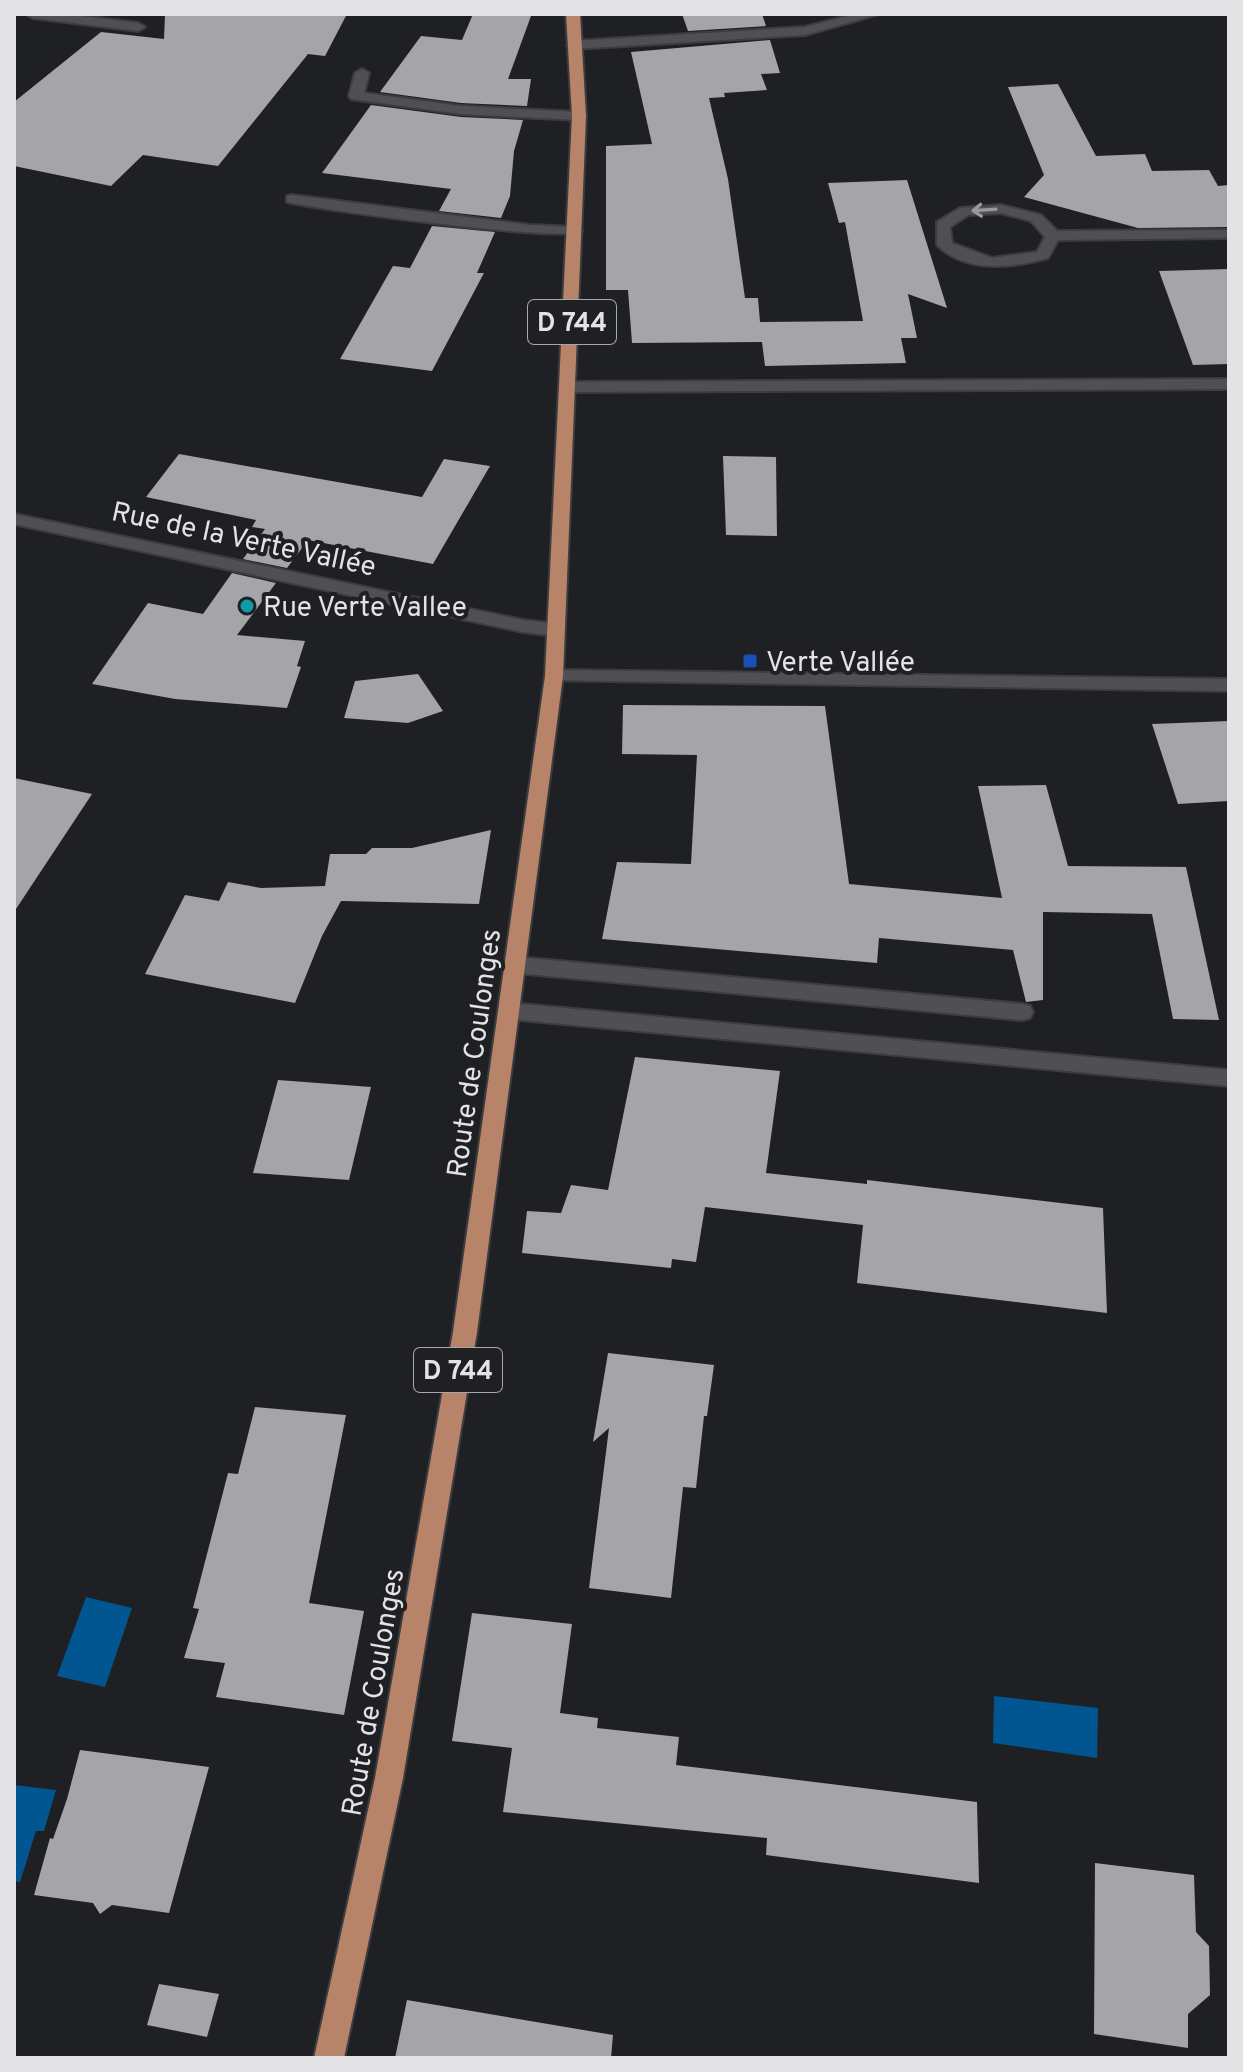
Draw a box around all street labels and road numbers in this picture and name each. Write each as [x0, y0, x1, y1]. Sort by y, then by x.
road number: D 744 [528, 300, 616, 344]
street label: Rue de la Verte Vallée [108, 495, 379, 587]
street label: Route de Coulonges [441, 927, 511, 1180]
road number: D 744 [414, 1348, 502, 1392]
street label: Route de Coulonges [335, 1566, 414, 1819]

